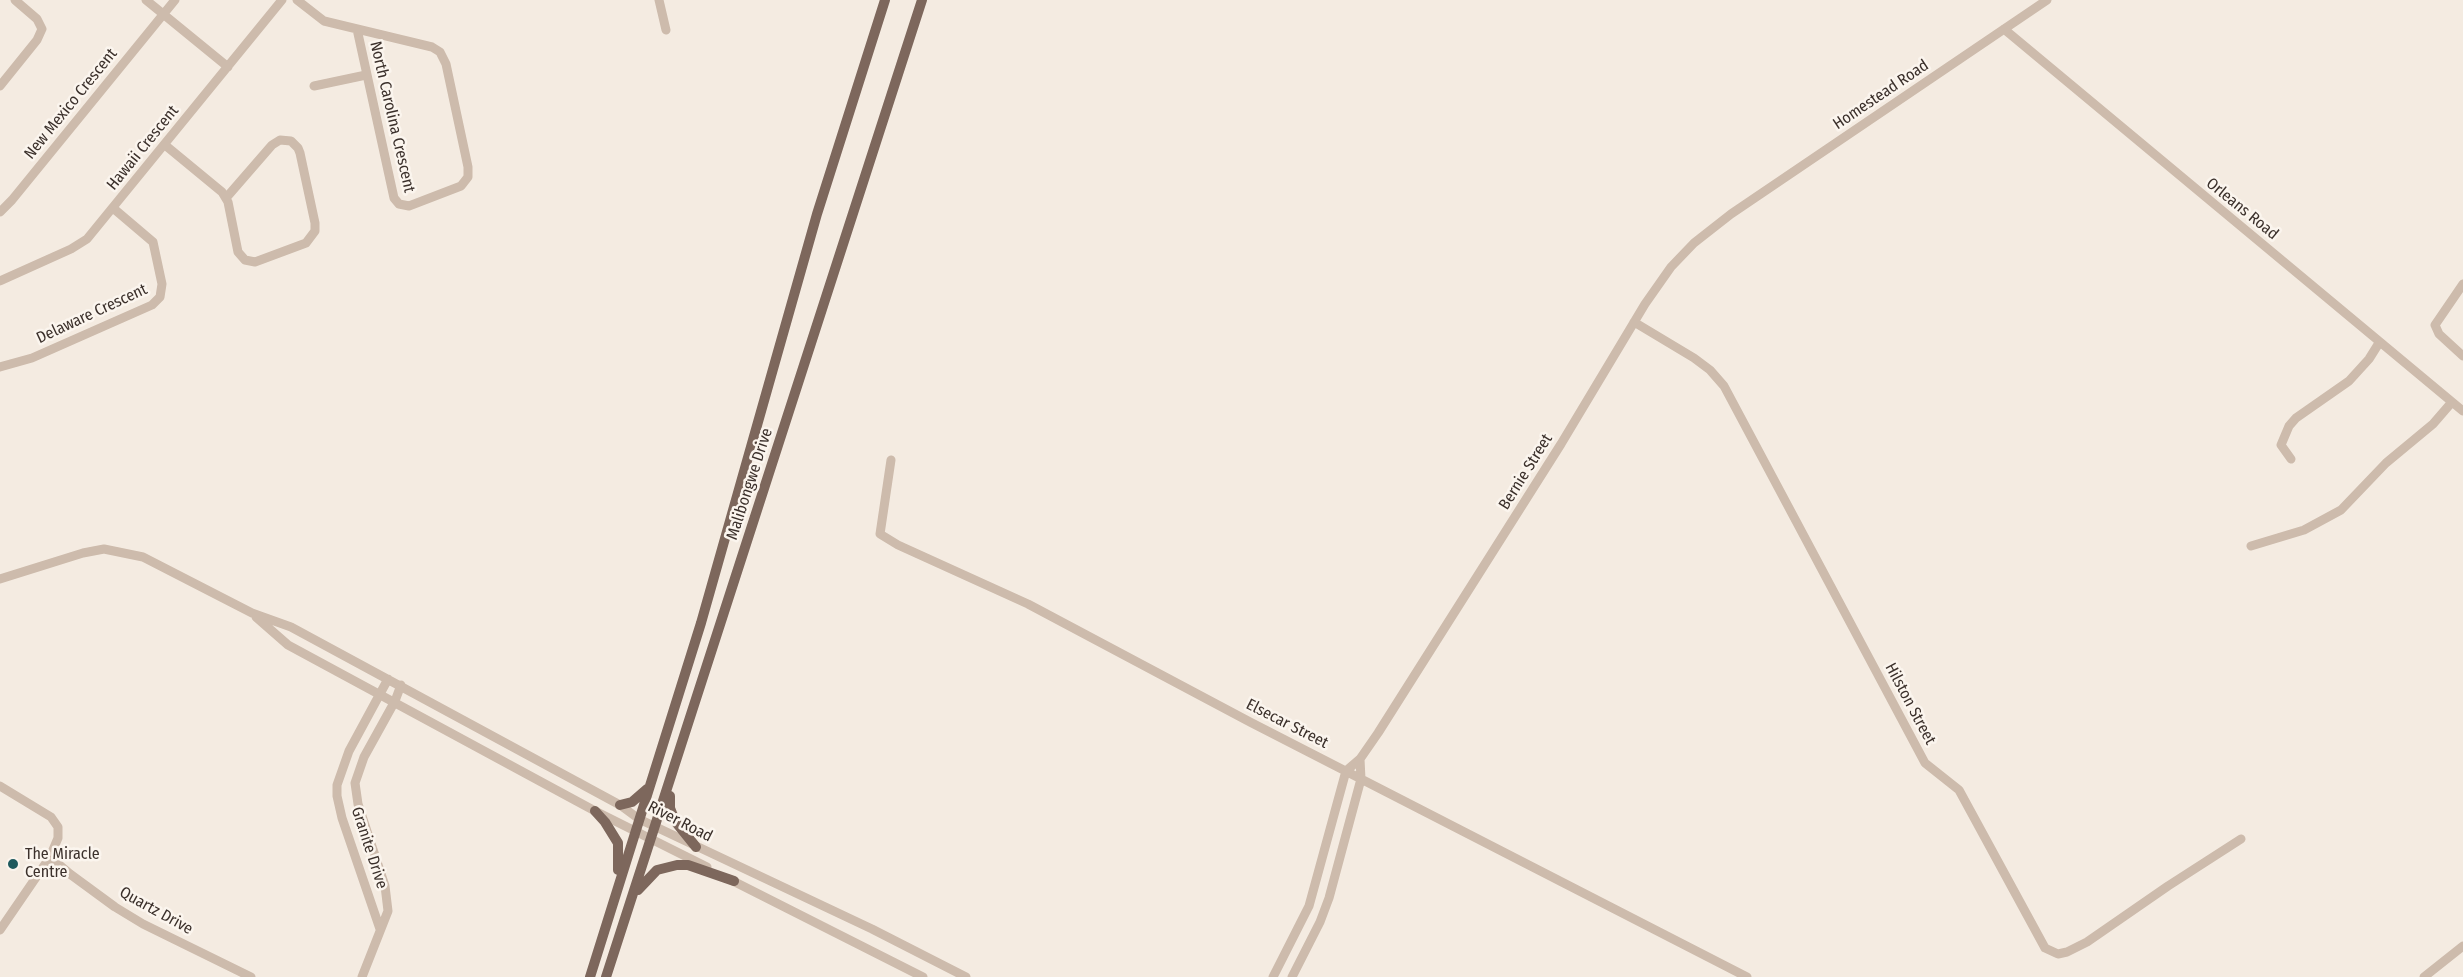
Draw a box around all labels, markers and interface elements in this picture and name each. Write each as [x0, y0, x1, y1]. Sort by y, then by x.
street label: North Carolina Crescent [365, 39, 419, 195]
street label: New Mexico Crescent [21, 45, 121, 163]
street label: Homestead Road [1830, 56, 1932, 134]
street label: Hawaii Crescent [103, 102, 183, 194]
street label: Orleans Road [2202, 174, 2282, 244]
street label: Delaware Crescent [34, 280, 150, 348]
street label: Malibongwe Drive [723, 426, 777, 542]
street label: Bernie Street [1495, 431, 1557, 513]
street label: Hilston Street [1880, 660, 1940, 748]
street label: Elsecar Street [1243, 695, 1331, 753]
street label: River Road [644, 798, 716, 846]
street label: Granite Drive [347, 805, 391, 891]
place label: The Miracle Centre [25, 845, 100, 883]
marker: The Miracle Centre [6, 857, 20, 871]
street label: Quartz Drive [116, 883, 196, 939]

